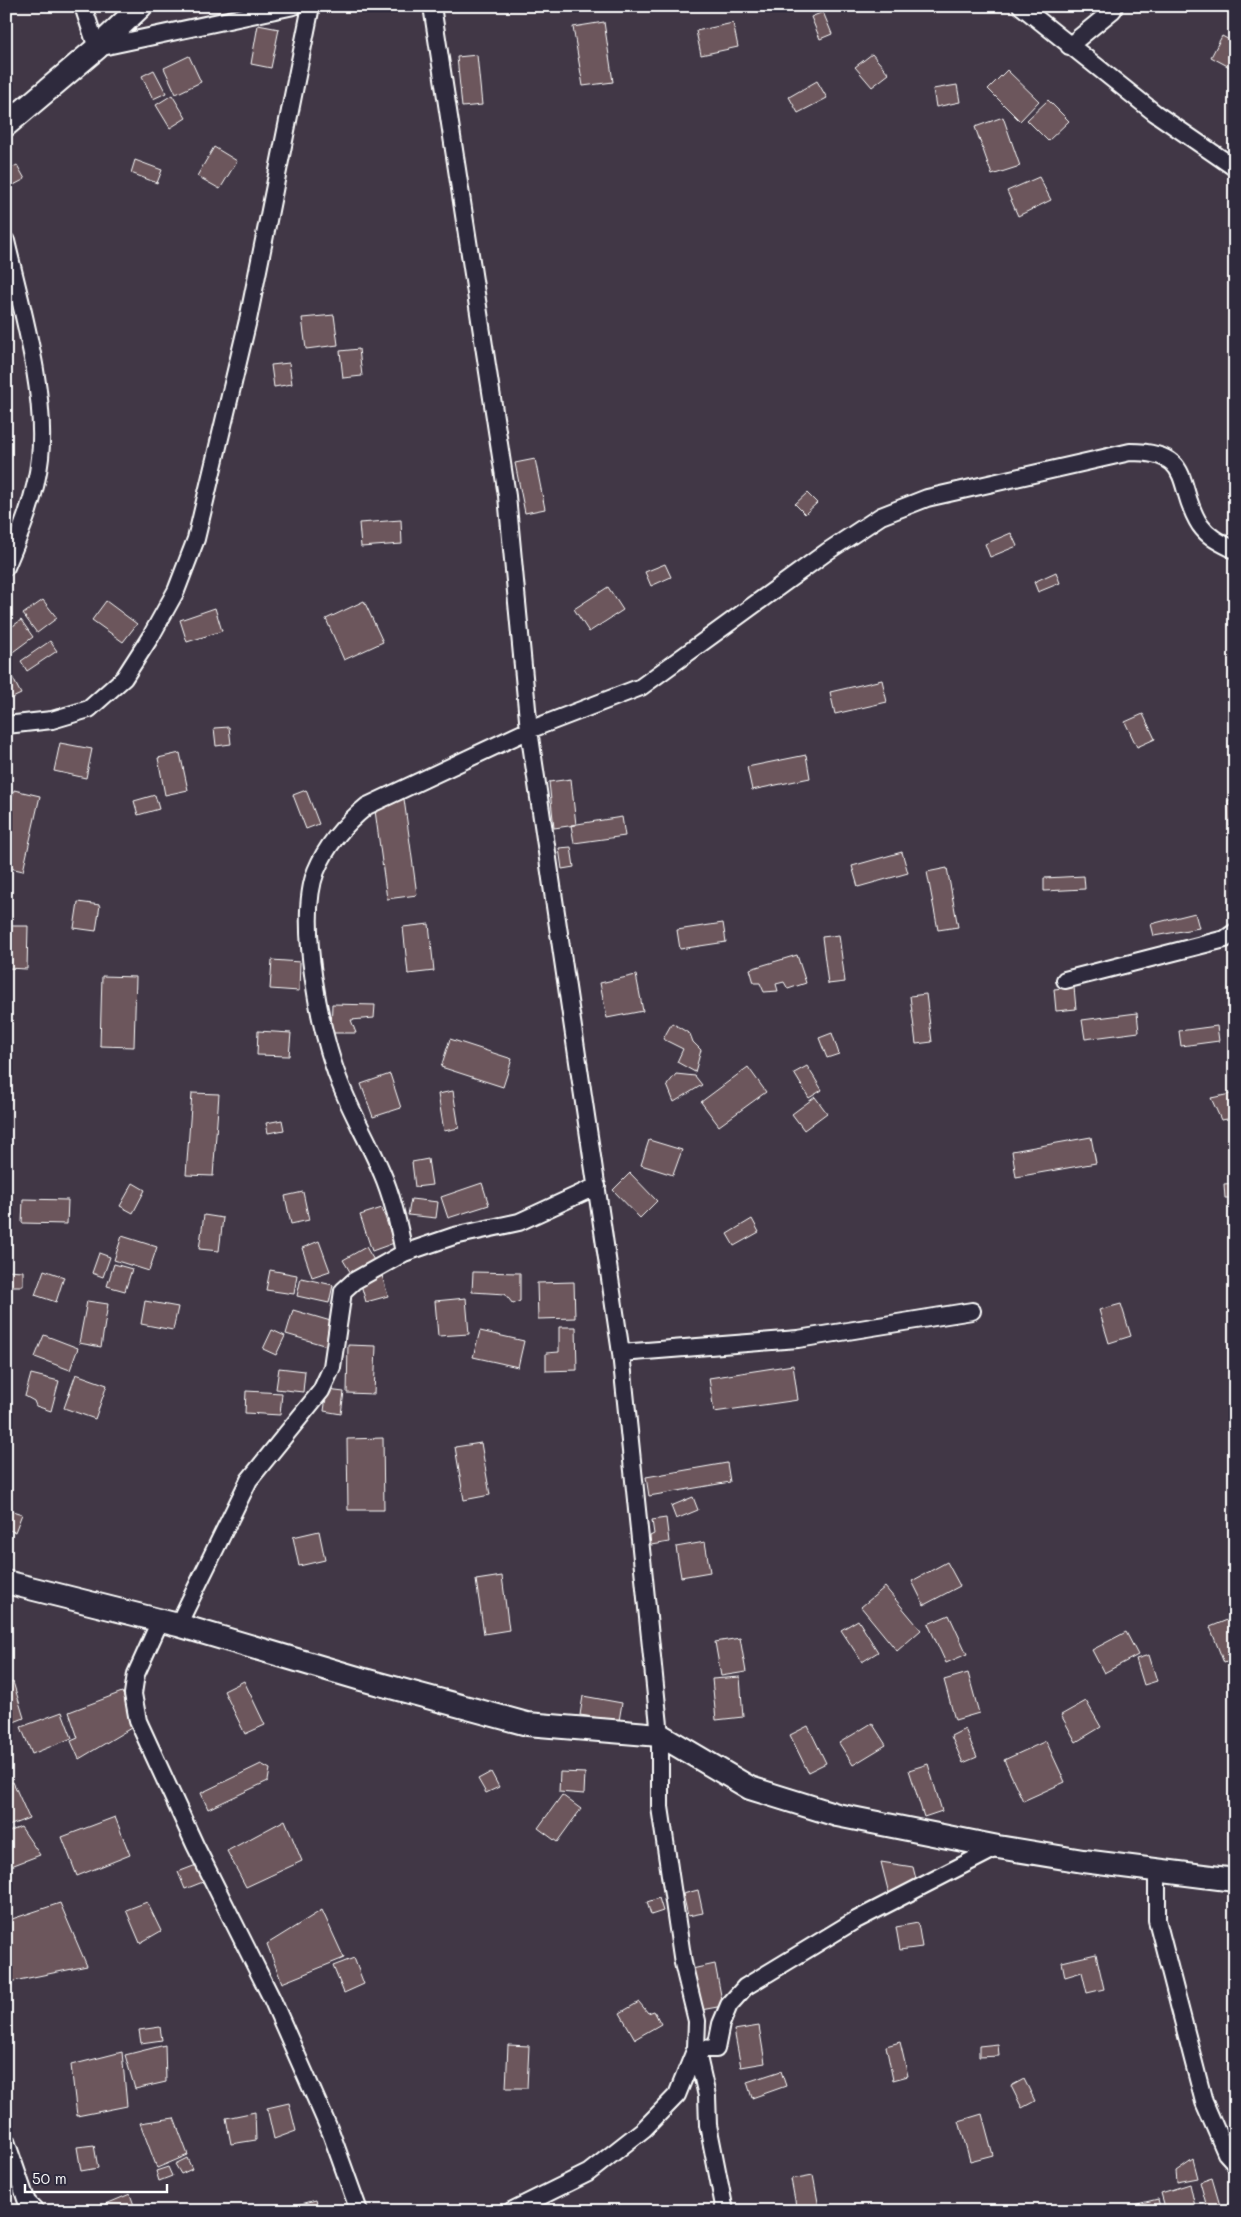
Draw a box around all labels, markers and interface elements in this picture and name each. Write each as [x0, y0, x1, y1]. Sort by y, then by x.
scale bar [25, 2162, 168, 2194]
text: 50 m [32, 2168, 67, 2188]

